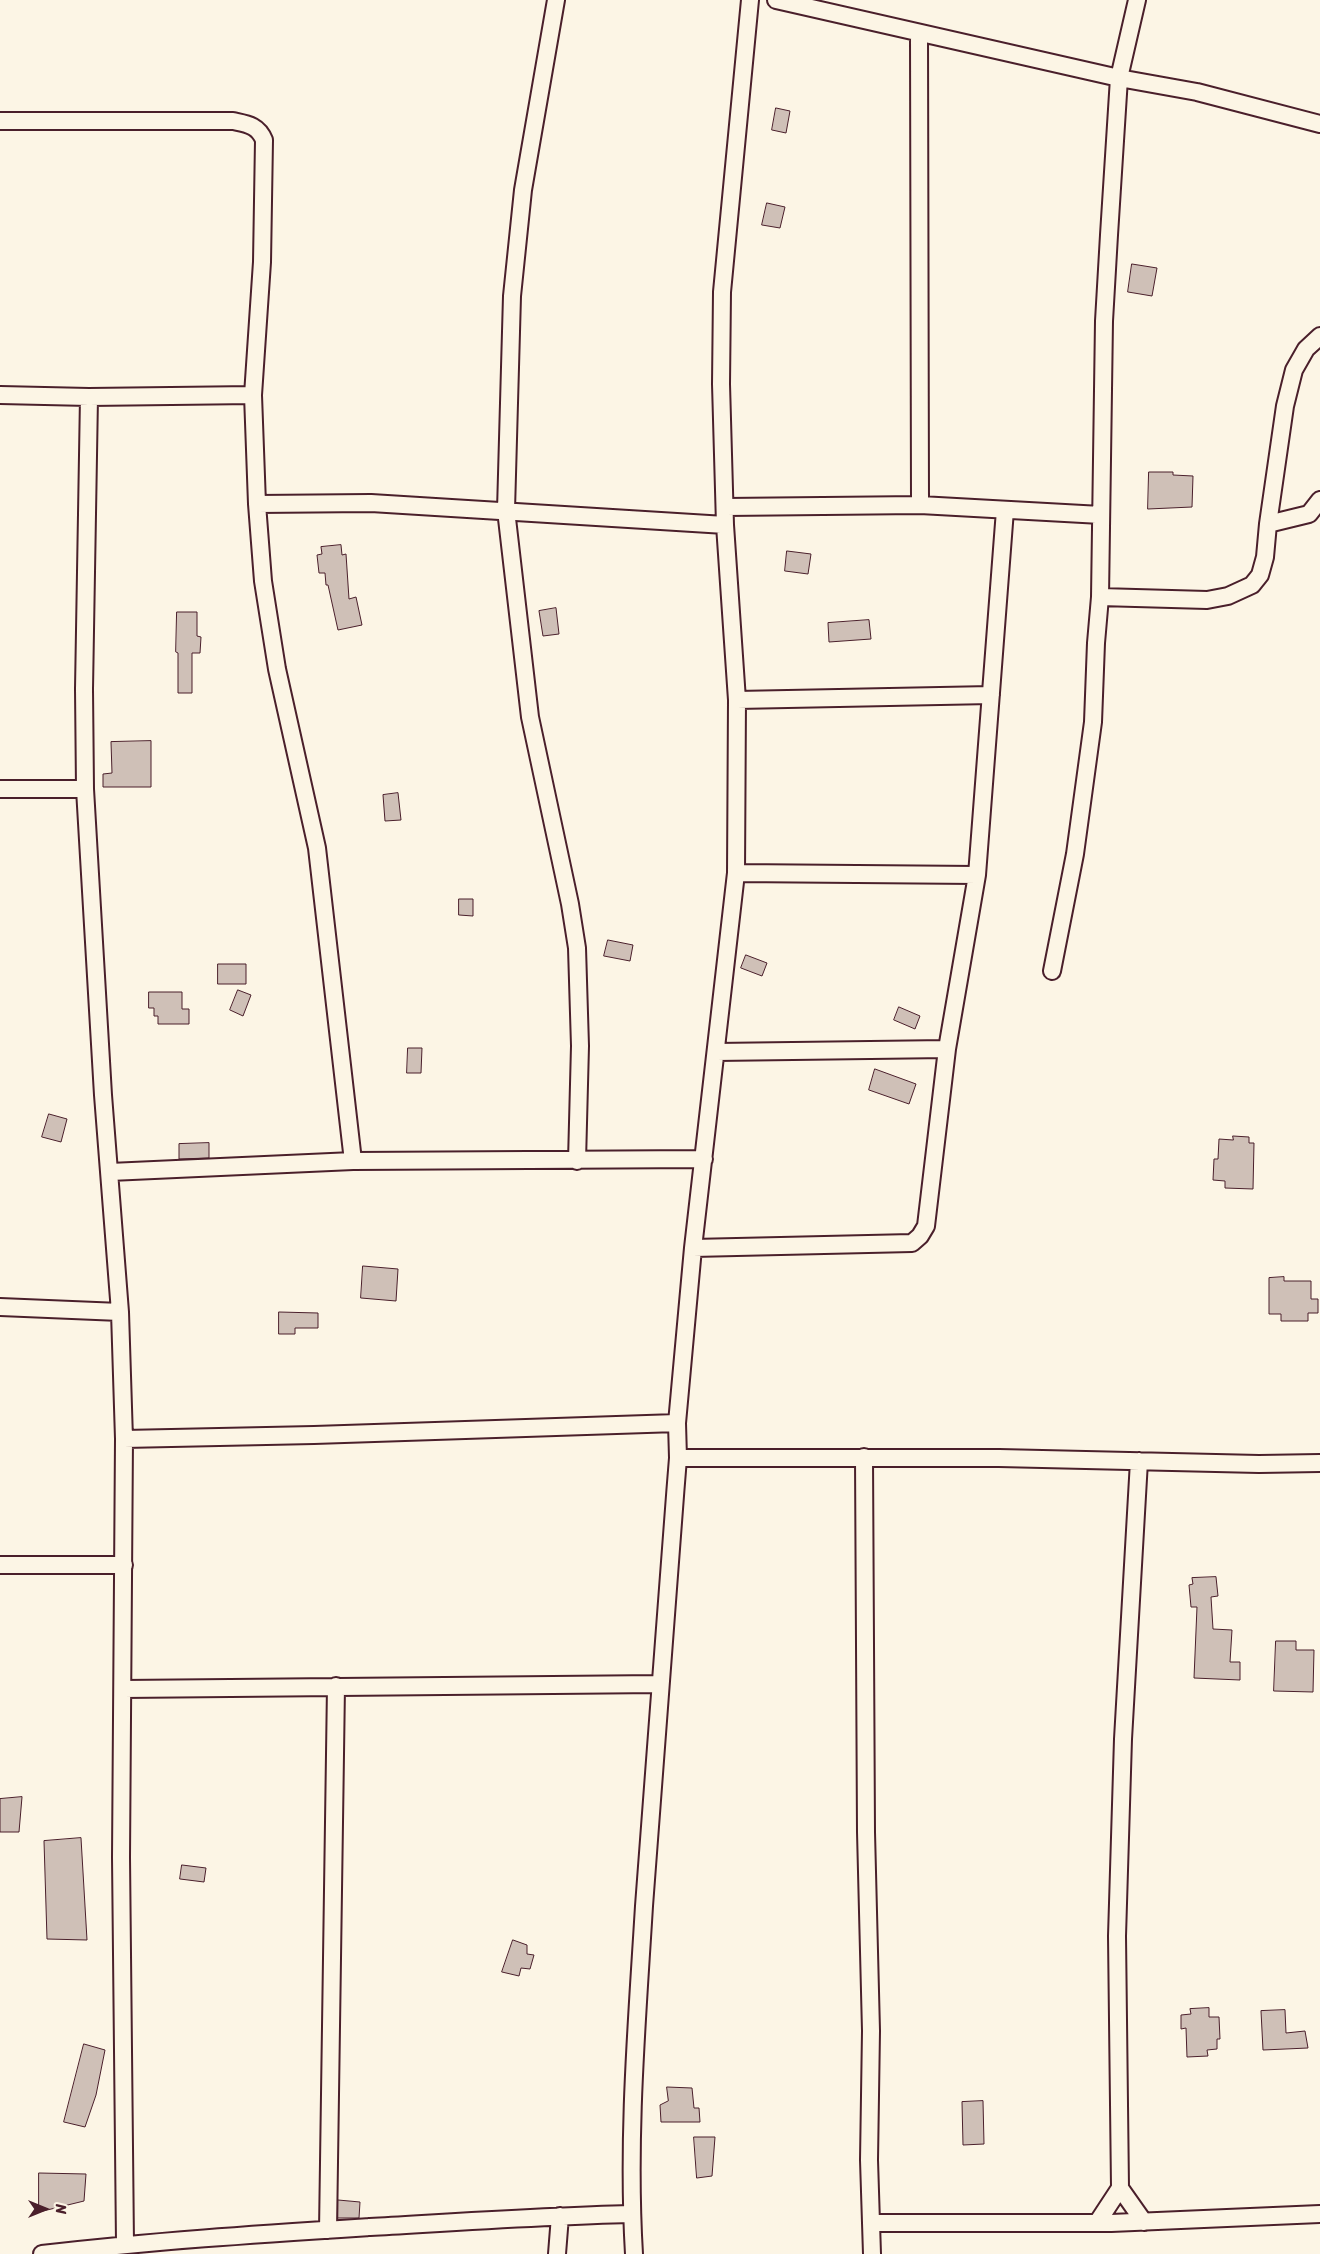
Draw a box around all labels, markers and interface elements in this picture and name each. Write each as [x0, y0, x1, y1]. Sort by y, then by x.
north arrow [20, 2184, 70, 2234]
text: N [48, 2204, 73, 2214]

